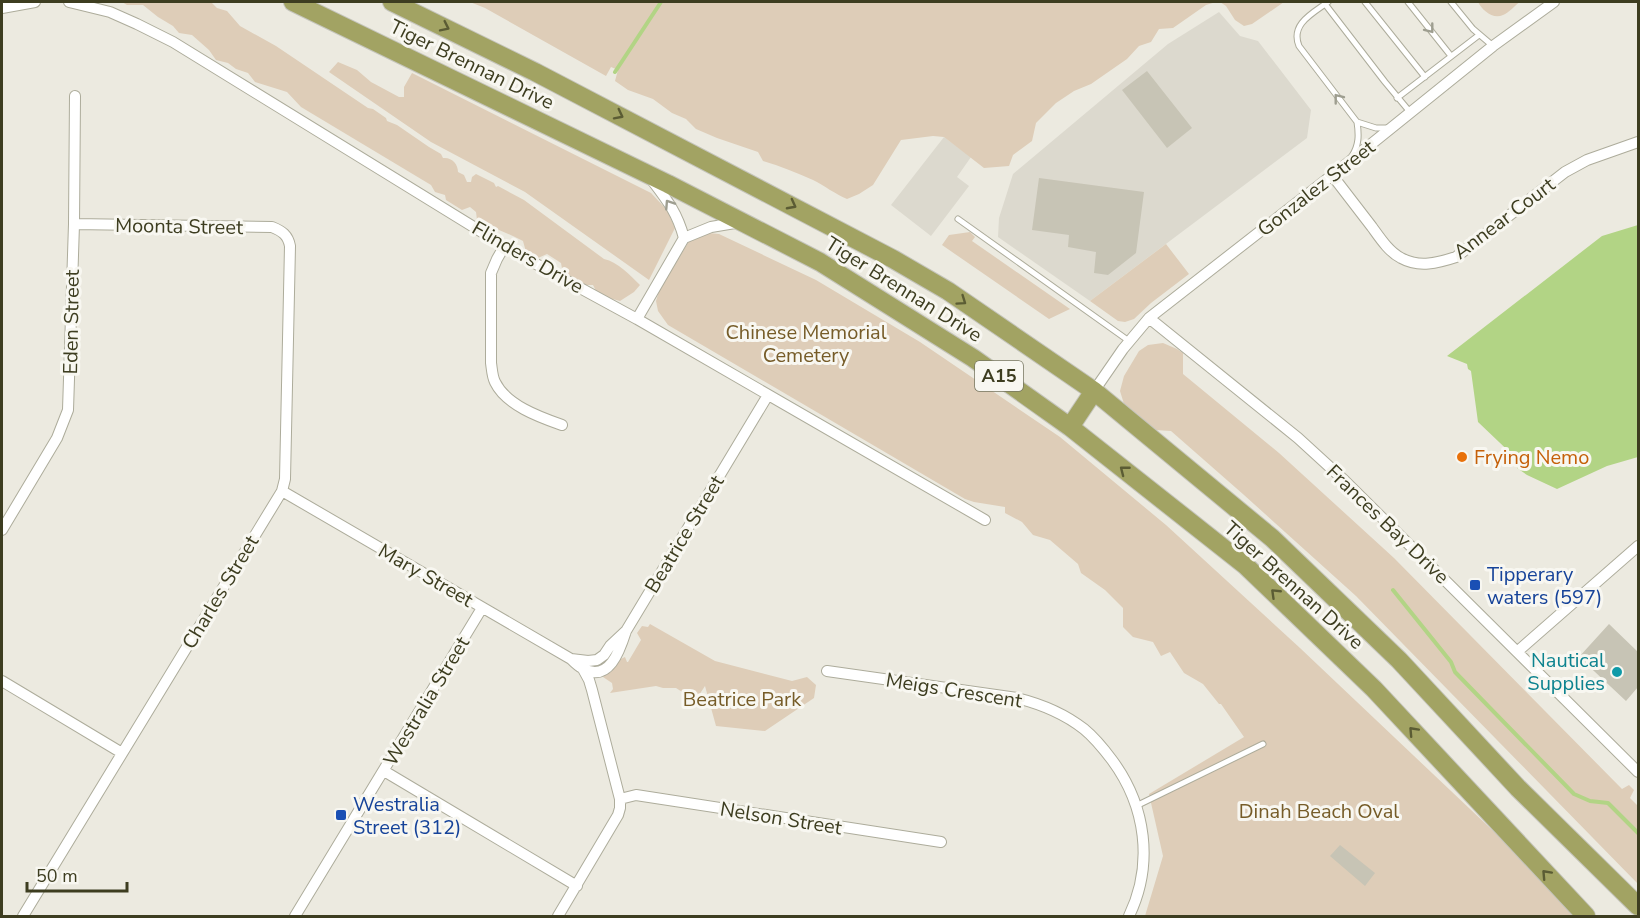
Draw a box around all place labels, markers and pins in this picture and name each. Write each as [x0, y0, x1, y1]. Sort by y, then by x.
place label: Frying Nemo [1474, 444, 1589, 471]
marker: Frying Nemo [1455, 450, 1469, 464]
place label: Tipperary waters (597) [1487, 561, 1602, 611]
marker: Tipperary waters (597) [1468, 578, 1482, 592]
place label: Nautical Supplies [1527, 647, 1605, 697]
marker: Nautical Supplies [1610, 665, 1624, 679]
place label: Westralia Street (312) [353, 791, 461, 841]
marker: Westralia Street (312) [334, 808, 348, 822]

